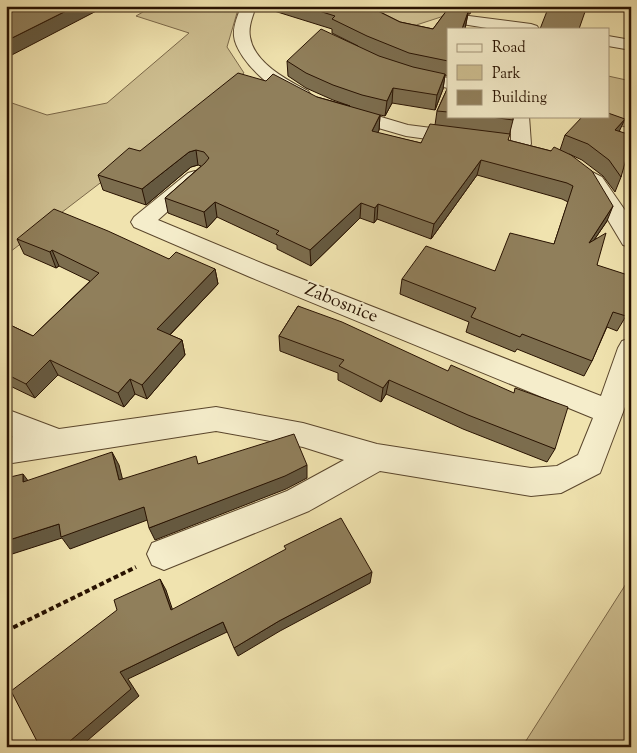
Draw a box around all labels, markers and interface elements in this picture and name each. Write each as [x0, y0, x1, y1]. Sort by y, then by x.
legend [447, 28, 610, 118]
text: Road [492, 38, 526, 59]
text: Park [492, 64, 521, 85]
text: Building [492, 88, 547, 109]
street label: Zabosnice [300, 277, 382, 331]

